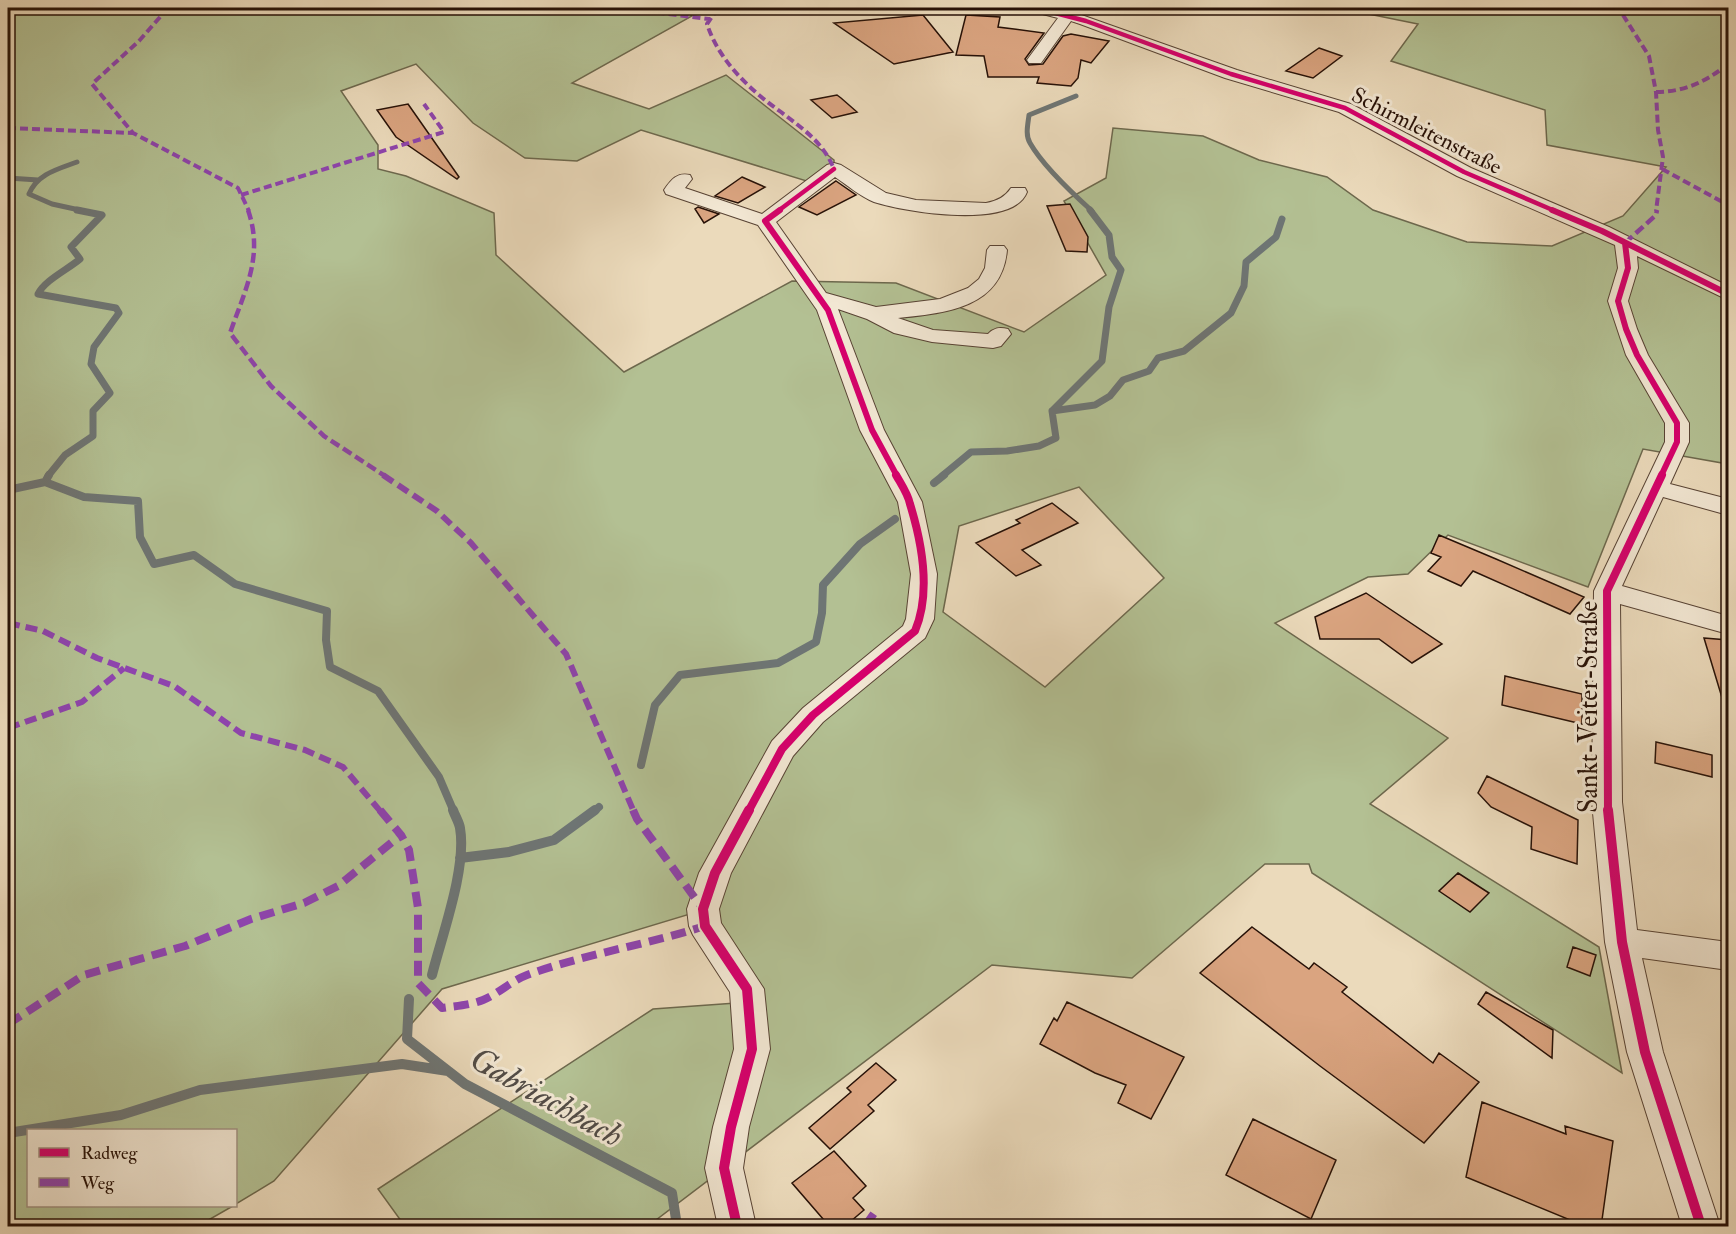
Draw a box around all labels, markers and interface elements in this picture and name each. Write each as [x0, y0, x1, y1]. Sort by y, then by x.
street label: Schirmleitenstraße [1347, 81, 1506, 181]
street label: Sankt-Veiter-Straße [1573, 601, 1605, 813]
water label: Gabriachbach [463, 1039, 630, 1156]
legend [27, 1129, 237, 1207]
text: Radweg [81, 1142, 139, 1165]
text: Weg [80, 1172, 115, 1195]

